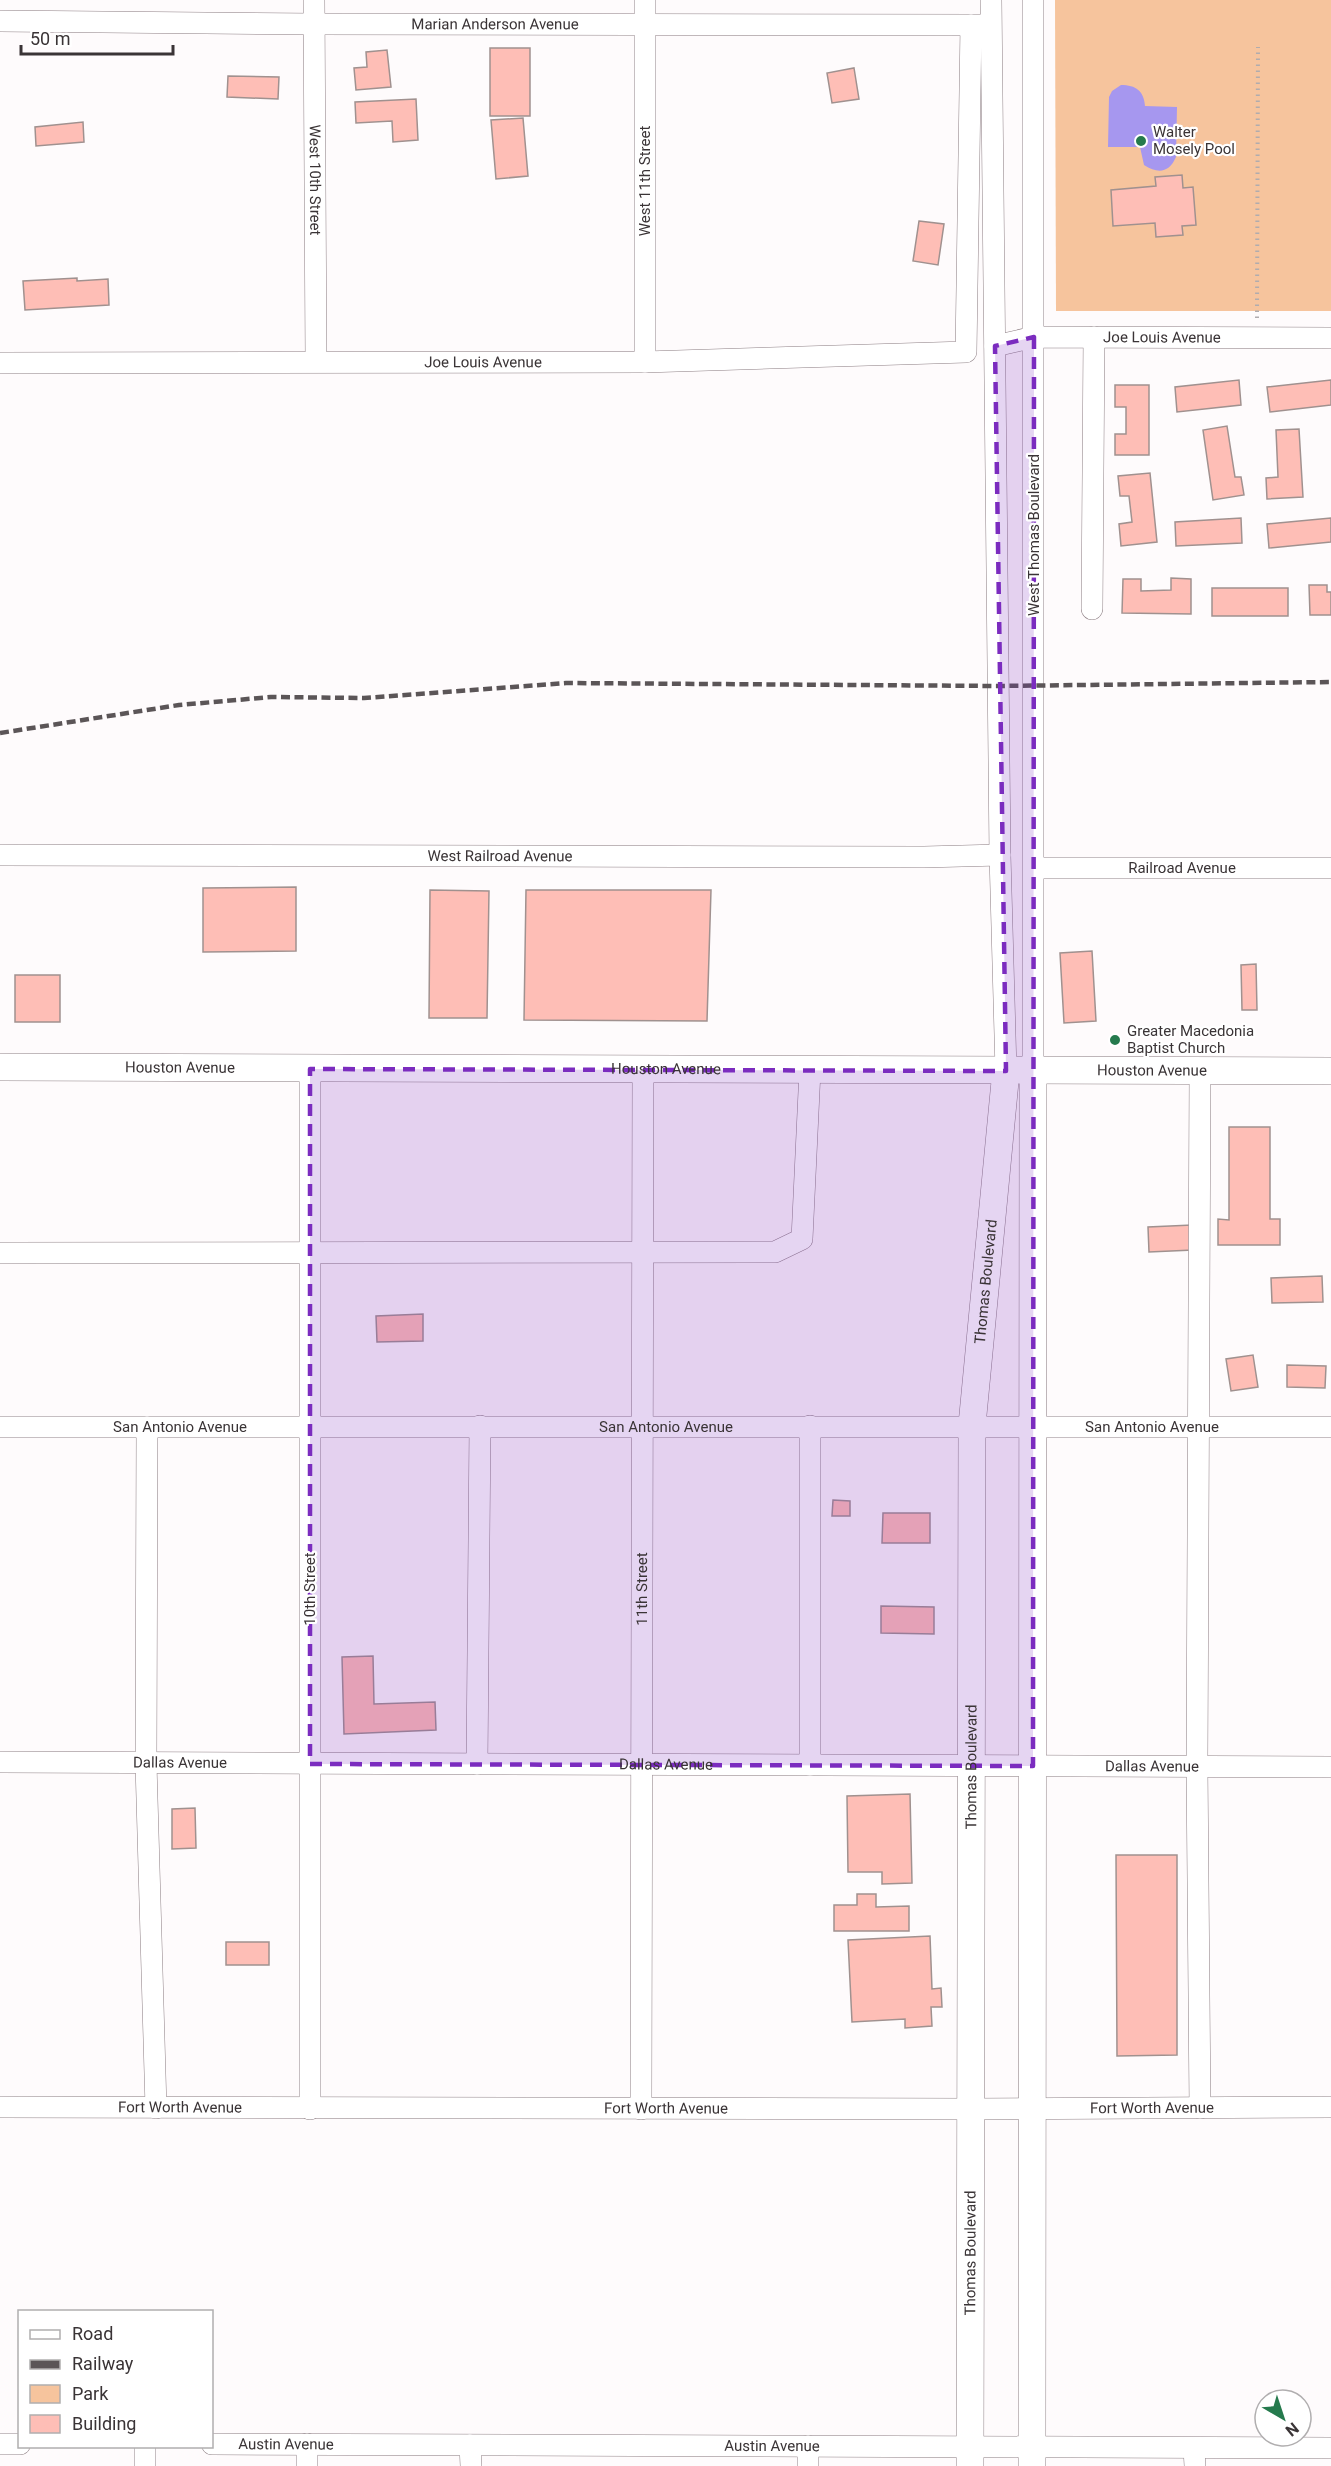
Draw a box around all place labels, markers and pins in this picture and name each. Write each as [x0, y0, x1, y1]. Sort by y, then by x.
place label: Walter Mosely Pool [1153, 123, 1235, 158]
marker: Walter Mosely Pool [1134, 134, 1148, 148]
place label: Greater Macedonia Baptist Church [1127, 1022, 1254, 1057]
marker: Greater Macedonia Baptist Church [1108, 1033, 1122, 1047]

